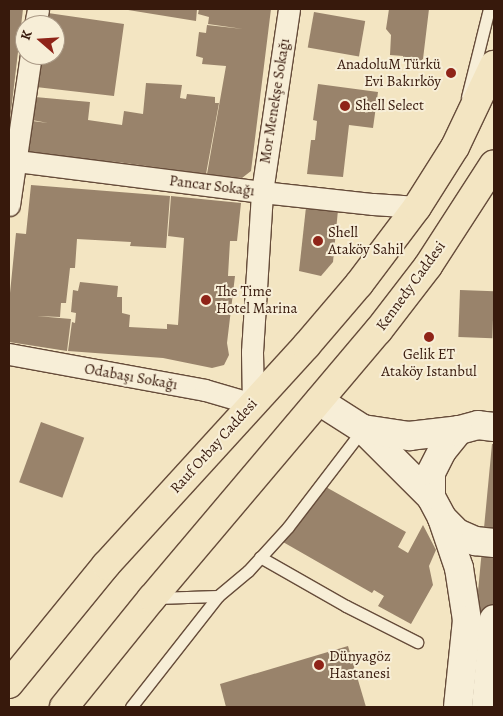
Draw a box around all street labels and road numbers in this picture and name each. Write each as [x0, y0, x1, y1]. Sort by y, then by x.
street label: Mor Menekşe Sokağı [256, 37, 294, 165]
street label: Pancar Sokağı [168, 172, 256, 200]
street label: Kennedy Caddesi [373, 238, 449, 334]
street label: Odabaşı Sokağı [83, 360, 179, 394]
street label: Rauf Orbay Caddesi [167, 395, 261, 497]

